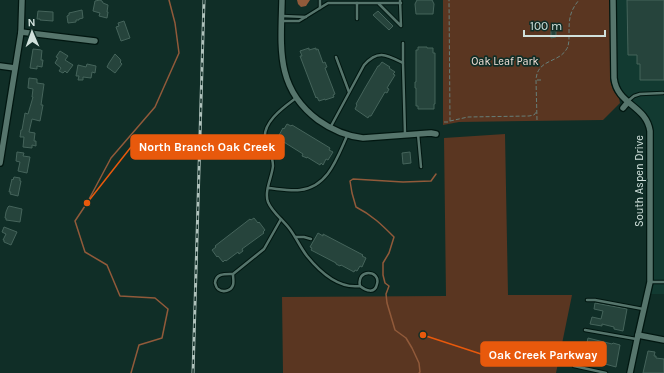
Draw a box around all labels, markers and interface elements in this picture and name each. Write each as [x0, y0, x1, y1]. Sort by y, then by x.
north arrow [12, 12, 52, 52]
scale bar [524, 12, 605, 38]
text: N [27, 16, 36, 29]
text: 100 m [530, 19, 562, 33]
park label: Oak Leaf Park [471, 55, 539, 68]
callout: North Branch Oak Creek [131, 135, 284, 159]
street label: South Aspen Drive [633, 135, 646, 227]
text: North Branch Oak Creek [139, 140, 275, 154]
callout: Oak Creek Parkway [481, 342, 606, 366]
text: Oak Creek Parkway [489, 348, 597, 362]

